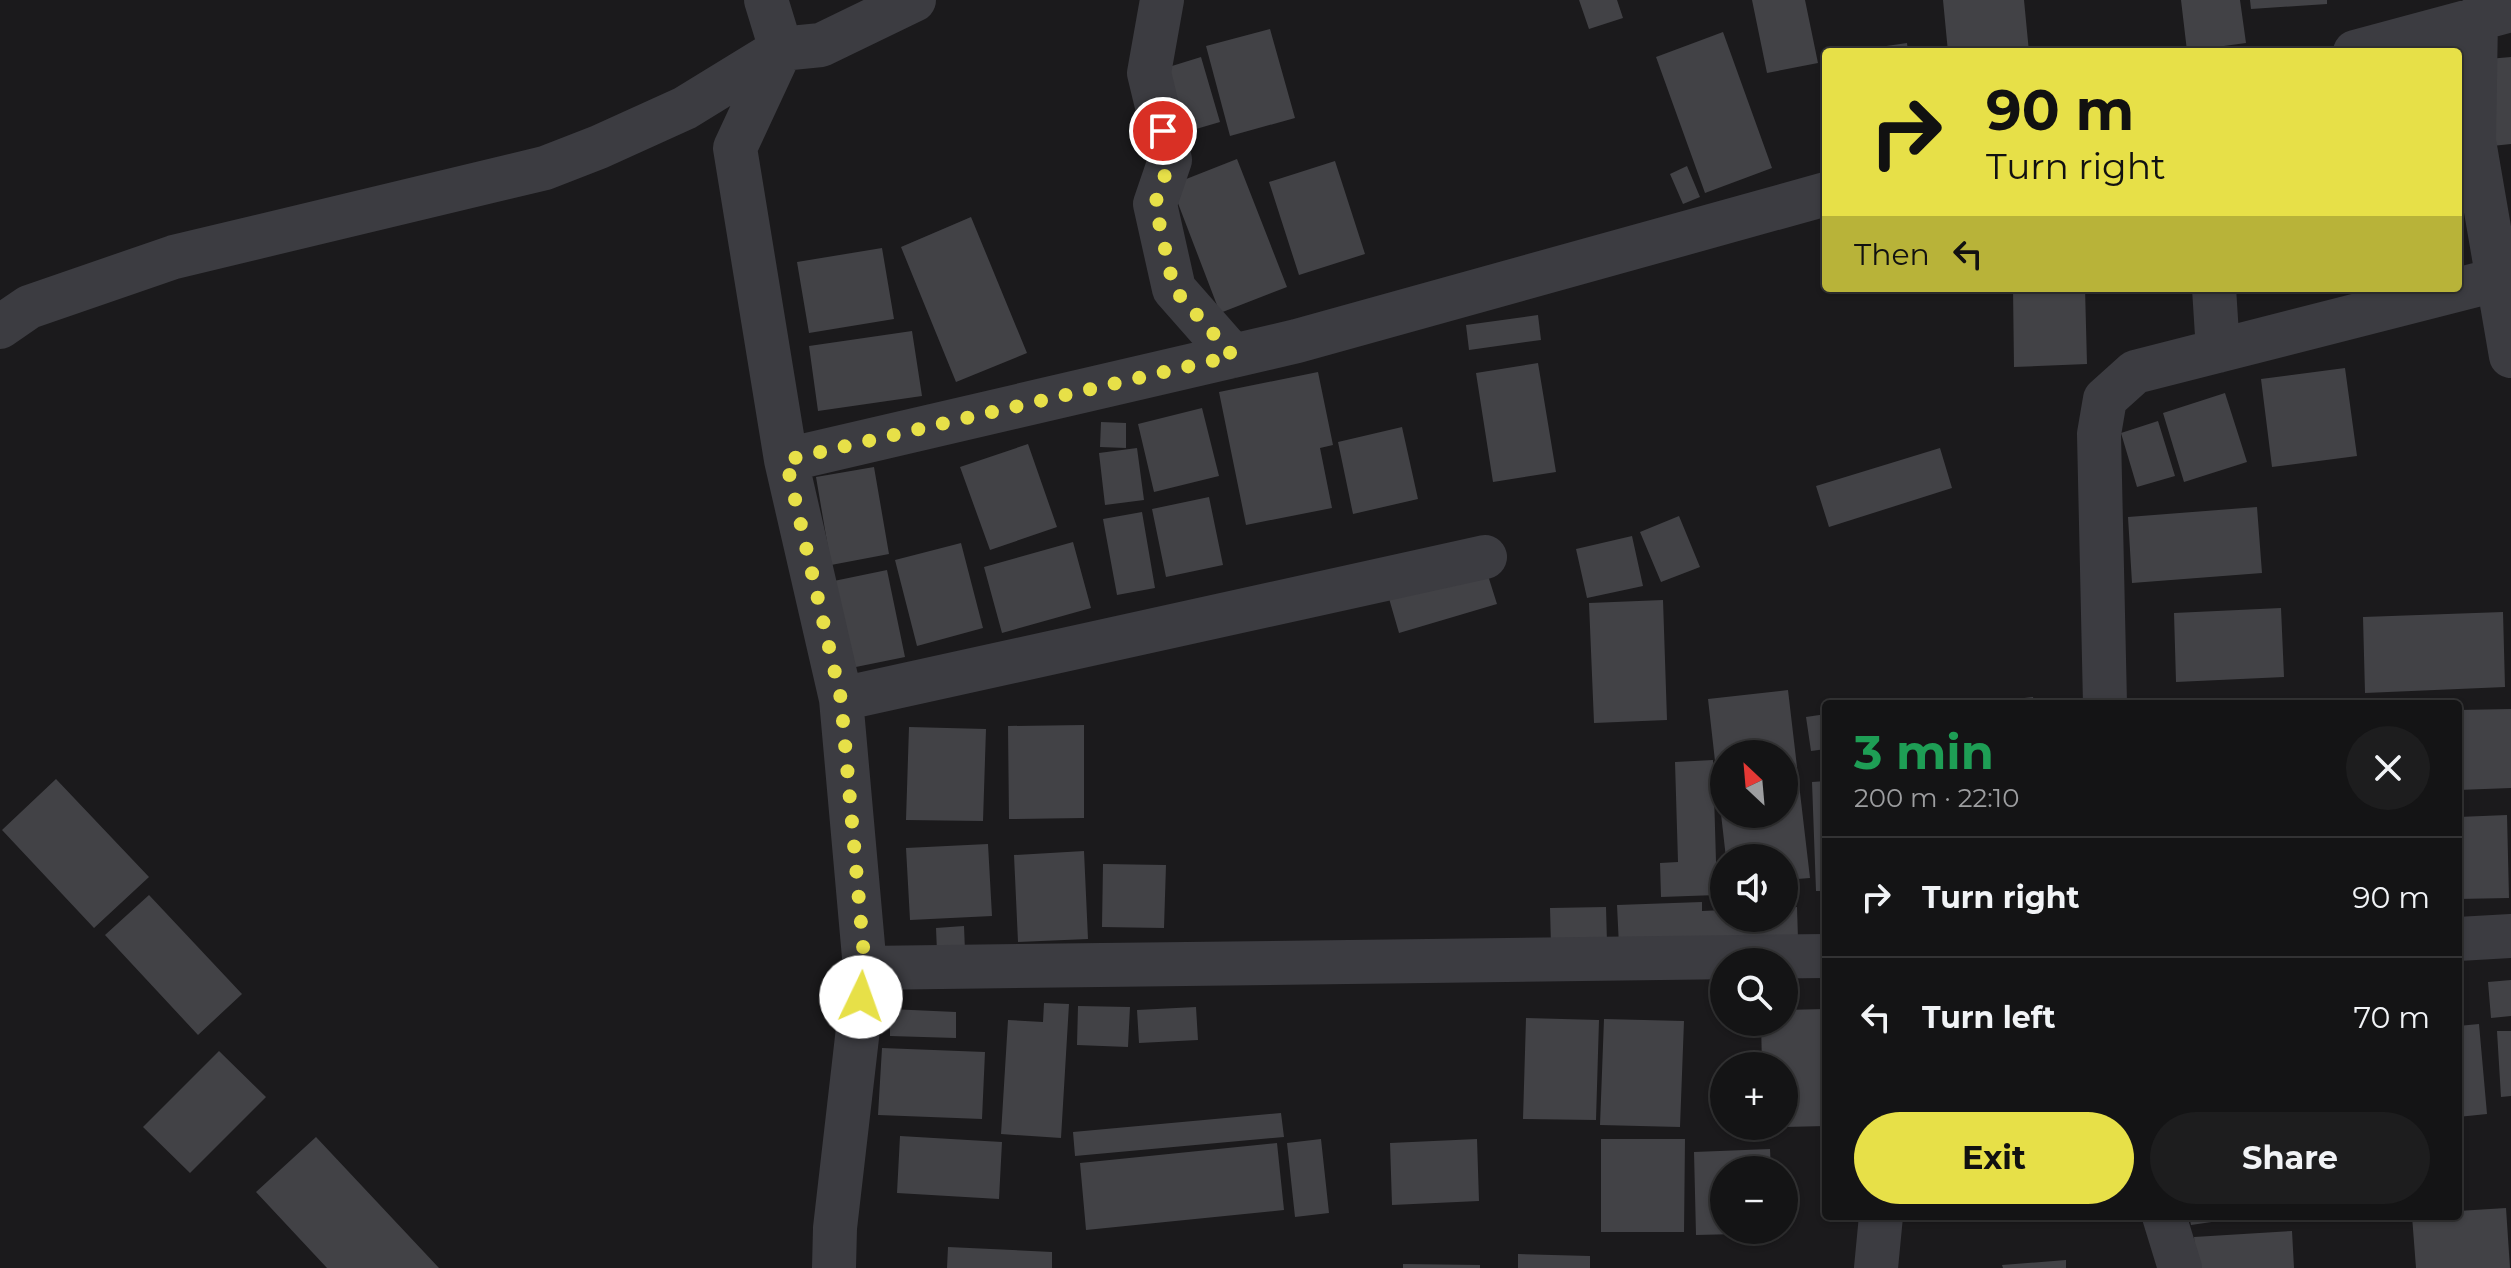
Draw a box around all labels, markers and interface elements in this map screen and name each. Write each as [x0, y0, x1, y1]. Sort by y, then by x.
text: 90 m [1986, 76, 2134, 144]
icon: right [1854, 80, 1958, 184]
pin [1129, 97, 1197, 165]
icon: arrive [1141, 109, 1185, 153]
text: Turn right [1986, 144, 2166, 188]
icon: left [1946, 232, 1990, 276]
text: Then [1854, 236, 1930, 273]
text: 3 min [1854, 723, 1994, 781]
button: close [2346, 726, 2430, 810]
north arrow [1710, 740, 1798, 828]
map controls [1710, 740, 1798, 1244]
text: 200 m · 22:10 [1854, 782, 2019, 814]
button: sound [1710, 844, 1798, 932]
icon: right [1854, 875, 1898, 919]
text: Turn right [1922, 879, 2079, 916]
text: 90 m [2352, 879, 2430, 916]
button: search [1710, 948, 1798, 1036]
position arrow [819, 955, 903, 1039]
icon: left [1854, 995, 1898, 1039]
text: Turn left [1922, 999, 2055, 1036]
text: 70 m [2353, 999, 2430, 1036]
button: + [1710, 1052, 1798, 1140]
button: Exit [1854, 1112, 2134, 1204]
button: Share [2150, 1112, 2430, 1204]
button: − [1710, 1156, 1798, 1244]

